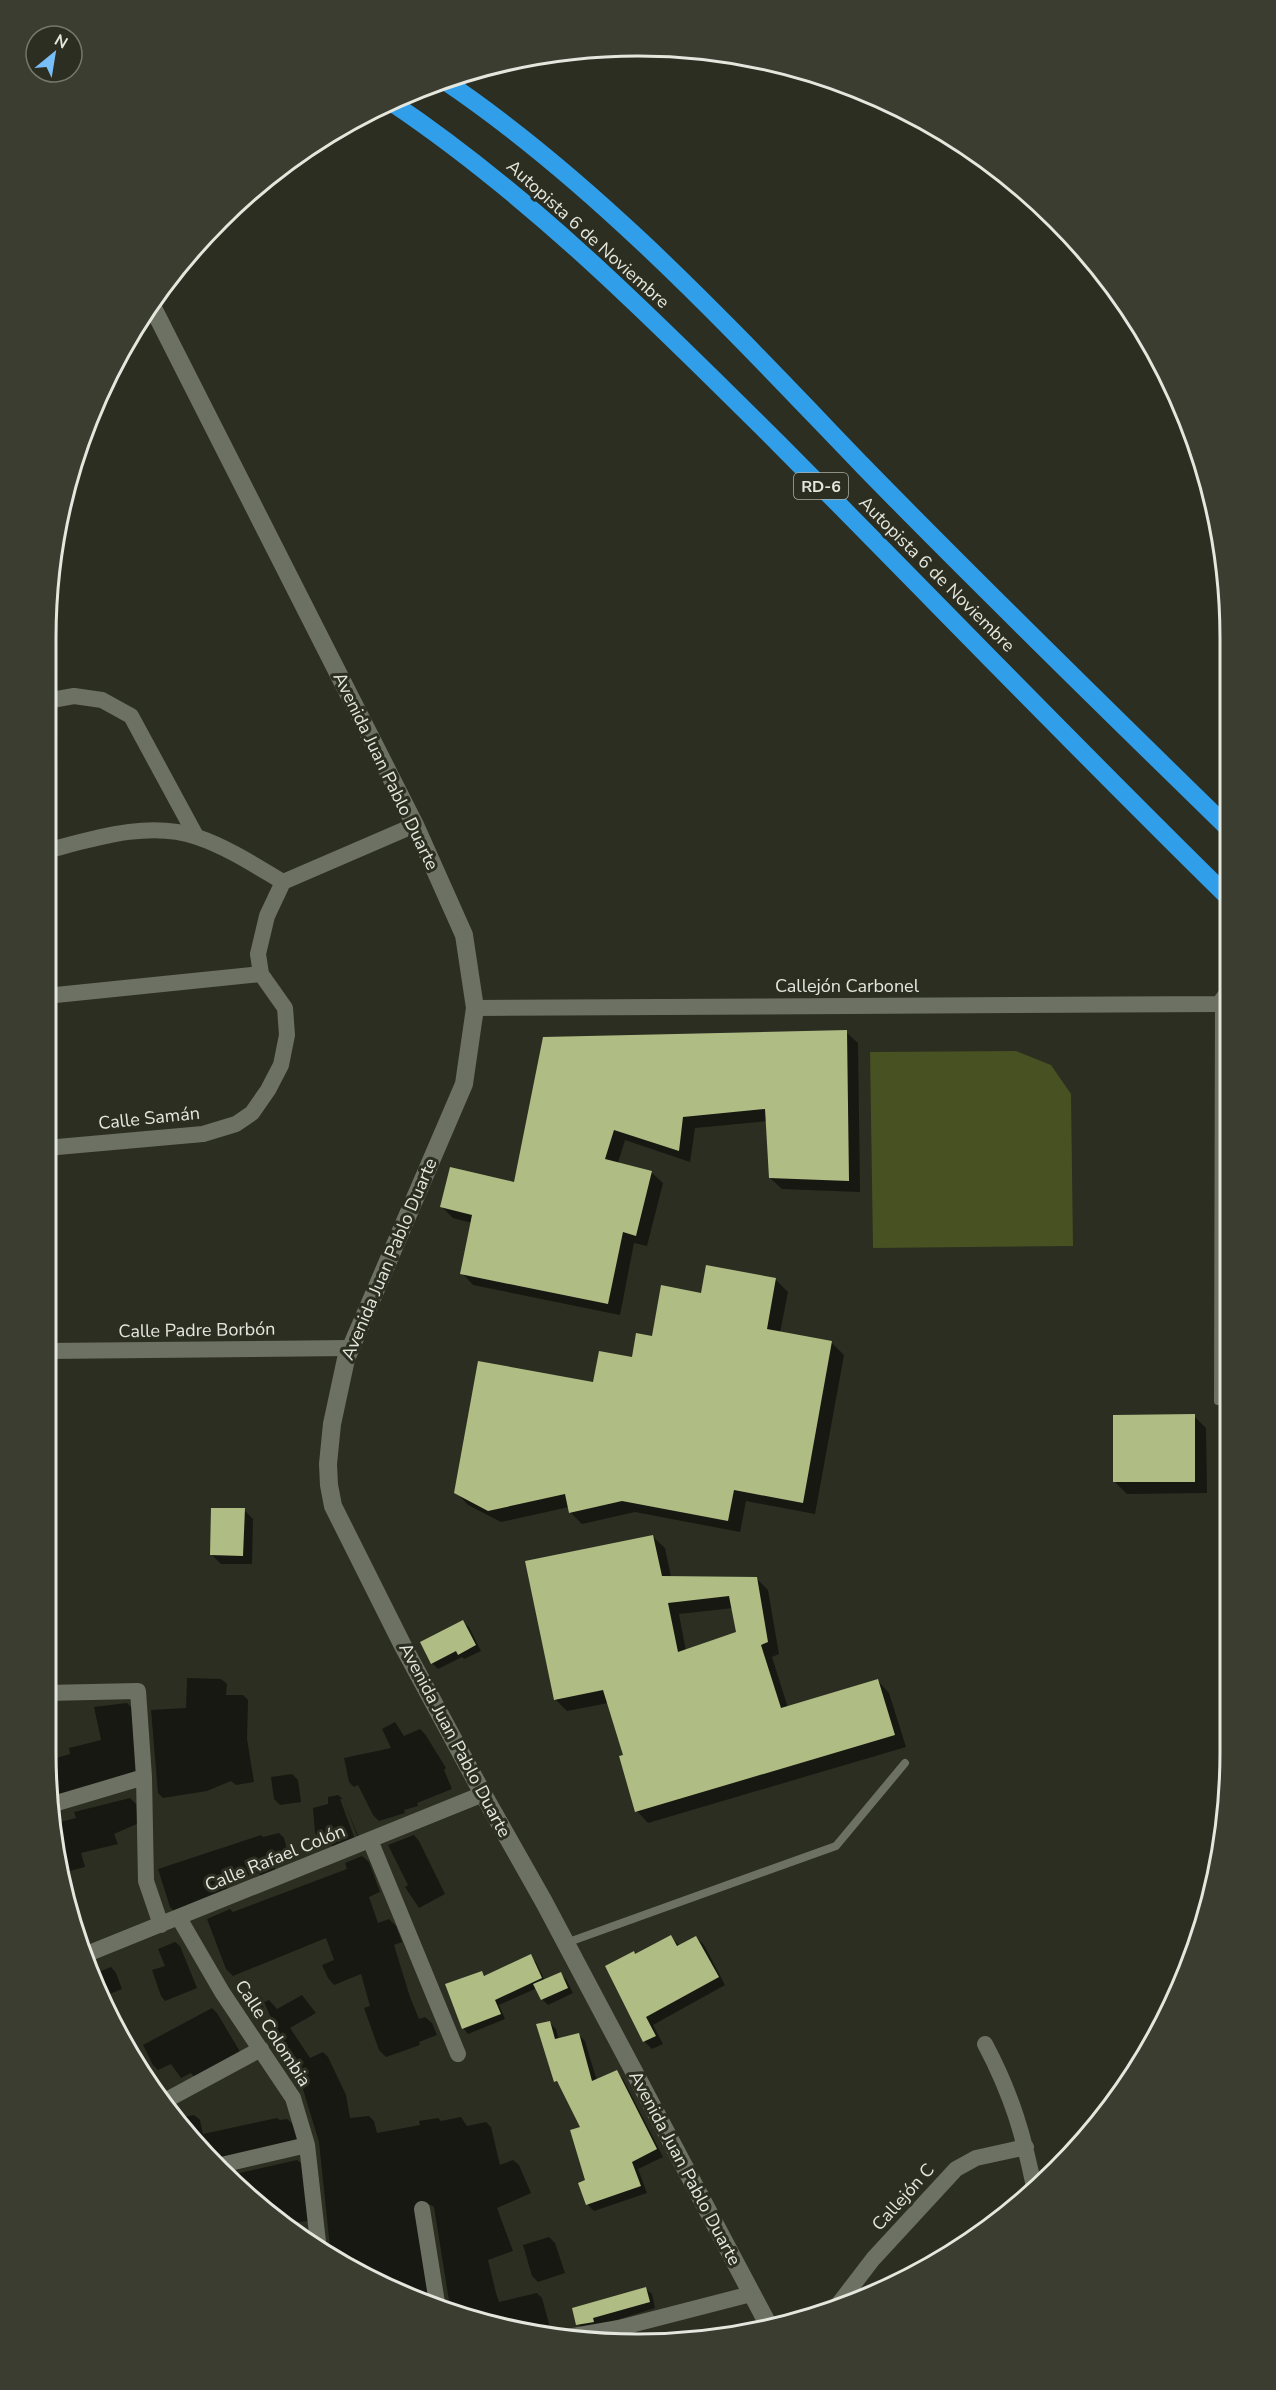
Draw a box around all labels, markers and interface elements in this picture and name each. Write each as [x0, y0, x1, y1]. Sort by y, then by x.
north arrow [24, 24, 84, 84]
text: N [50, 29, 72, 54]
street label: Autopista 6 de Noviembre [501, 154, 675, 314]
road number: RD-6 [794, 473, 848, 499]
street label: Autopista 6 de Noviembre [854, 491, 1020, 657]
street label: Avenida Juan Pablo Duarte [328, 668, 444, 874]
street label: Callejón Carbonel [775, 974, 920, 998]
street label: Calle Samán [97, 1101, 201, 1135]
street label: Avenida Juan Pablo Duarte [335, 1154, 443, 1364]
street label: Calle Padre Borbón [118, 1317, 276, 1343]
street label: Avenida Juan Pablo Duarte [393, 1638, 517, 1842]
street label: Calle Rafael Colón [201, 1819, 349, 1897]
street label: Calle Colombia [230, 1975, 316, 2091]
street label: Avenida Juan Pablo Duarte [623, 2066, 747, 2270]
street label: Callejón C [866, 2158, 940, 2236]

